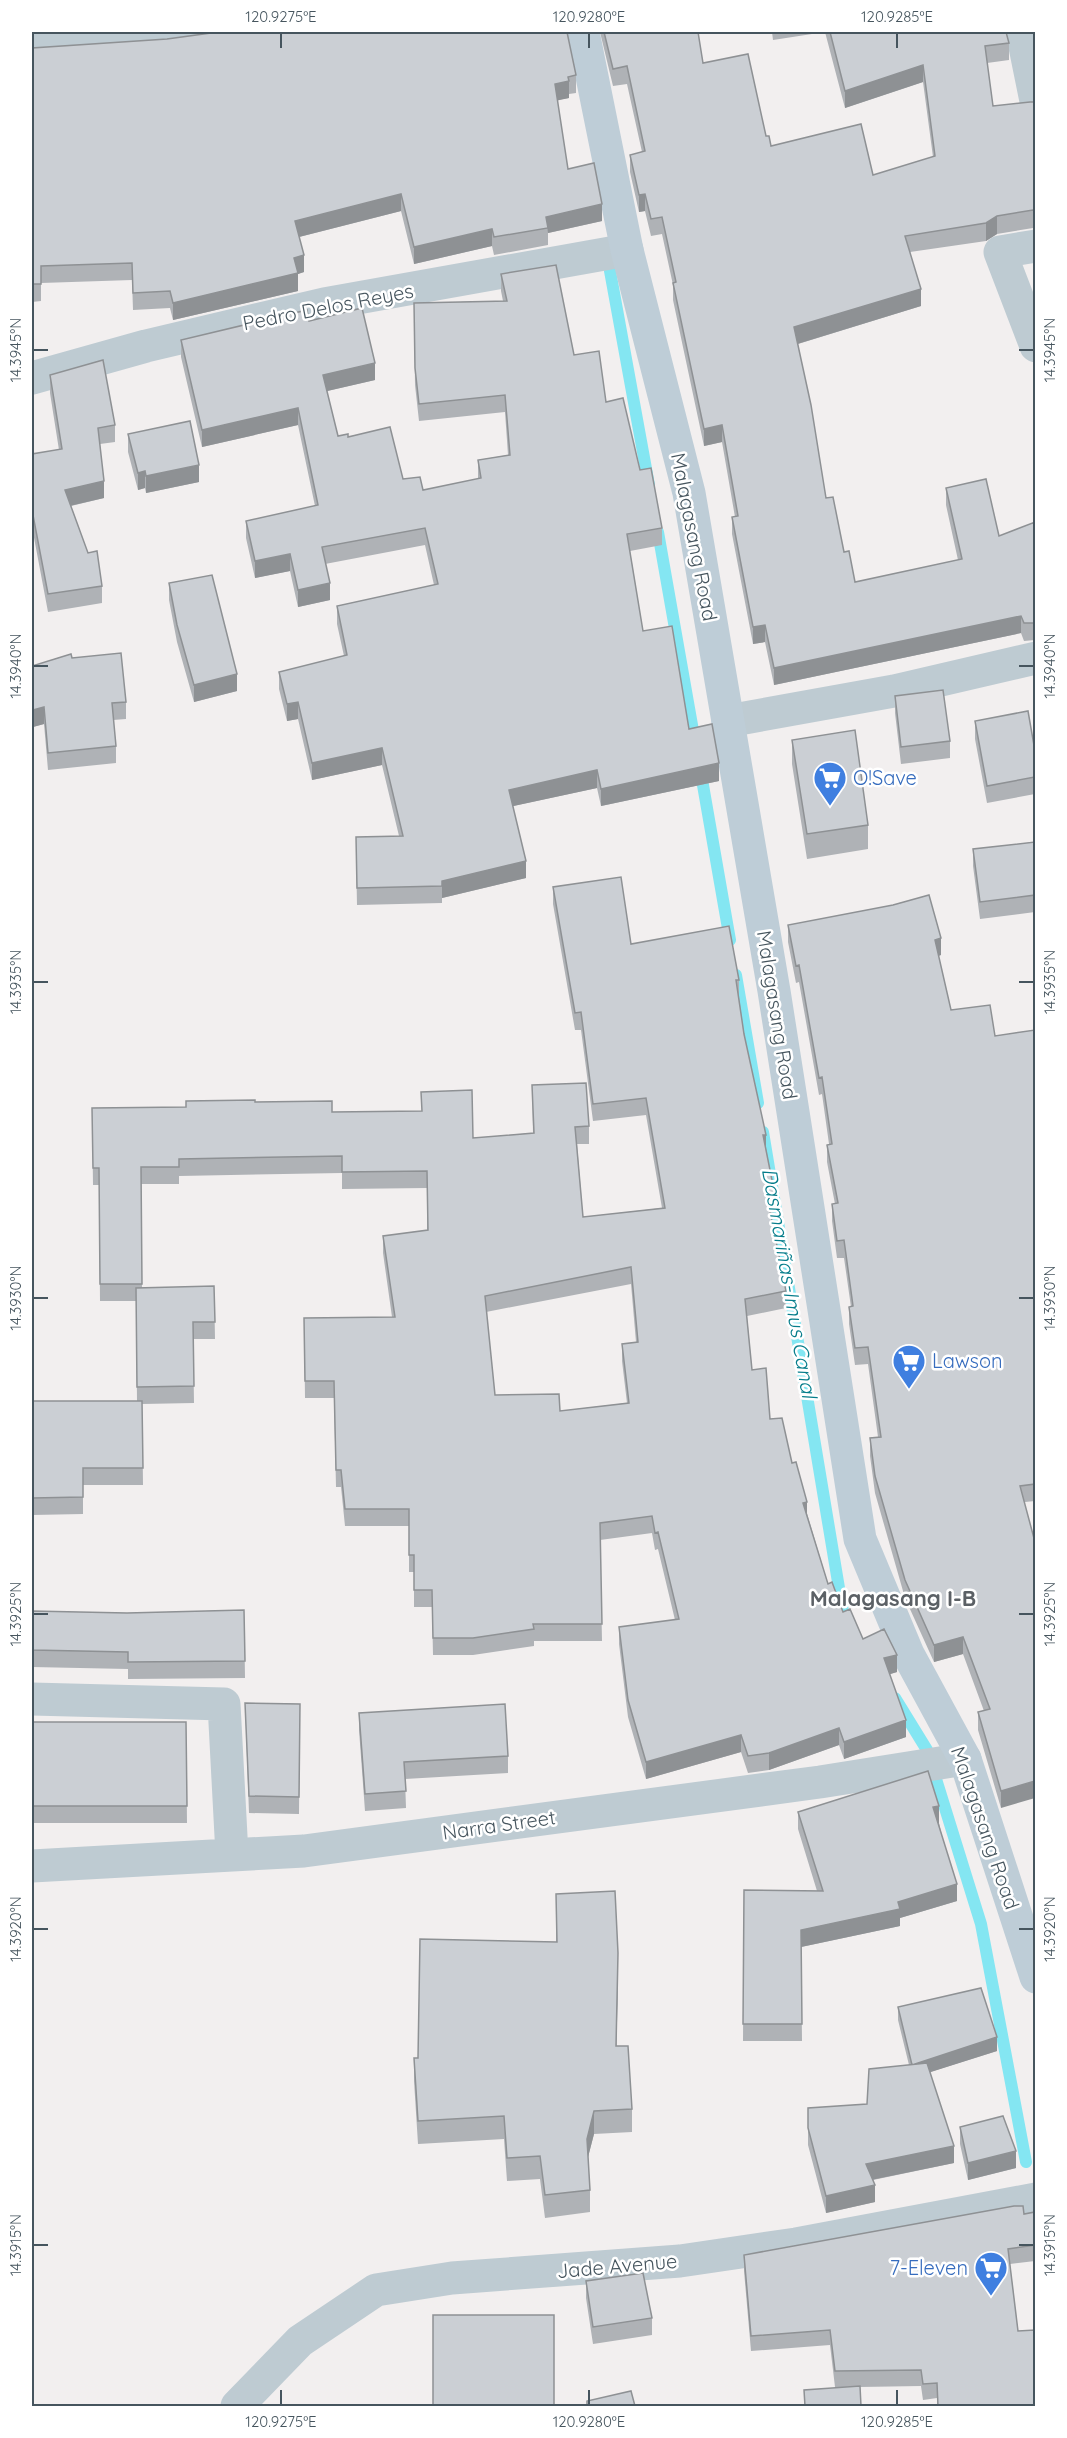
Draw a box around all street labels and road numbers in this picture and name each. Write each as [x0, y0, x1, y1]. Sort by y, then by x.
street label: Pedro Delos Reyes [240, 278, 415, 335]
street label: Malagasang Road [666, 451, 723, 623]
street label: Malagasang Road [752, 929, 803, 1101]
street label: Malagasang Road [946, 1743, 1025, 1913]
street label: Narra Street [441, 1804, 557, 1845]
street label: Jade Avenue [556, 2248, 678, 2283]

